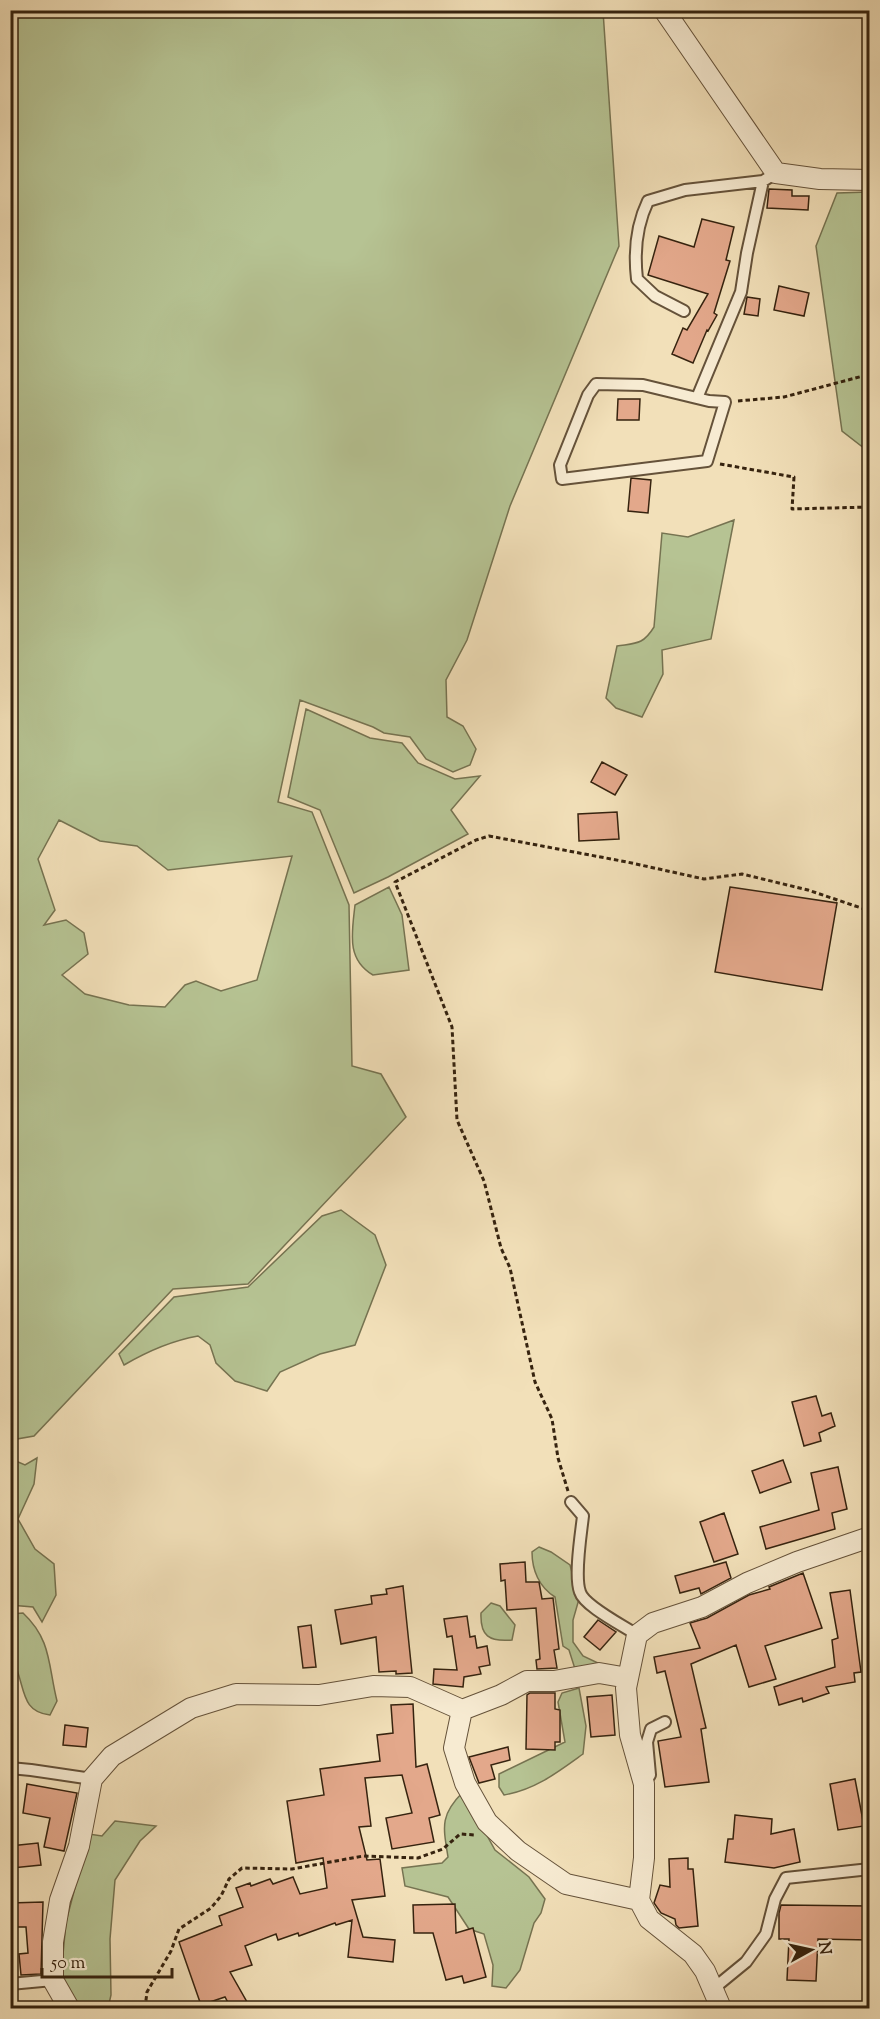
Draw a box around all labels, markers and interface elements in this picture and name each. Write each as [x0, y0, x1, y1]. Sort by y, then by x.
north arrow [781, 1920, 841, 1980]
text: N [811, 1940, 836, 1956]
scale bar [42, 1941, 172, 1979]
text: 50 m [50, 1951, 86, 1977]

